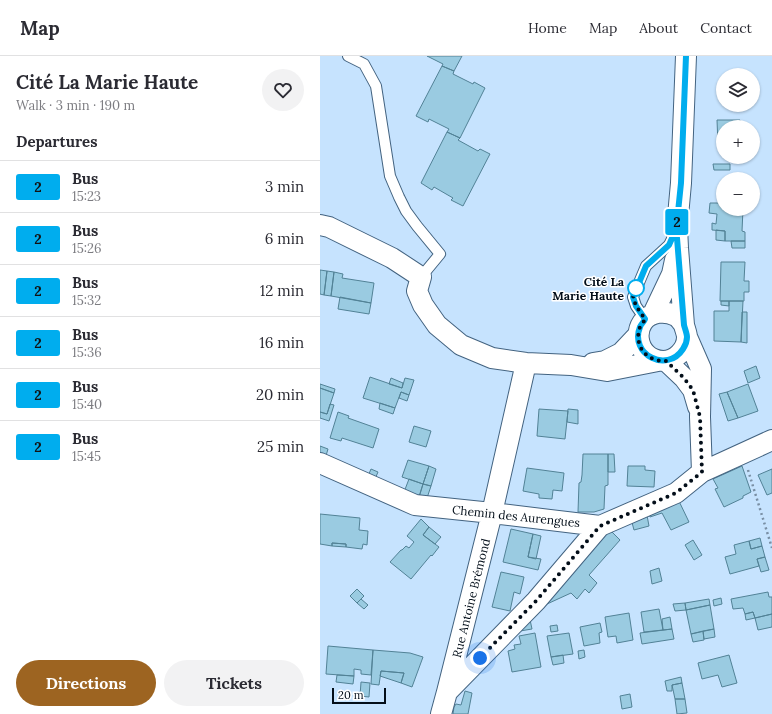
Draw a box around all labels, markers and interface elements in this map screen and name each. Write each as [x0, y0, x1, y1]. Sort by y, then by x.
text: Map [20, 16, 60, 40]
text: Home [528, 19, 567, 37]
text: Map [589, 19, 617, 37]
text: About [639, 19, 678, 37]
text: Contact [700, 19, 752, 37]
map controls [716, 68, 760, 216]
button: layers [716, 68, 760, 112]
button: heart [262, 69, 304, 111]
text: Cité La Marie Haute [16, 70, 198, 94]
text: Walk · 3 min · 190 m [16, 97, 135, 114]
button: + [716, 120, 760, 164]
text: Departures [16, 132, 97, 151]
text: Bus [72, 169, 98, 188]
button: − [716, 172, 760, 216]
text: 3 min [265, 177, 304, 196]
text: 2 [34, 178, 42, 196]
text: 15:23 [72, 188, 101, 205]
line badge: 2 [664, 209, 690, 235]
text: 2 [673, 213, 681, 231]
text: Bus [72, 221, 98, 240]
text: 6 min [265, 229, 304, 248]
text: 2 [34, 230, 42, 248]
text: 15:26 [72, 240, 102, 257]
text: Bus [72, 273, 98, 292]
place label: Cité La Marie Haute [552, 274, 625, 303]
marker: Cité La Marie Haute [627, 279, 645, 297]
text: 12 min [260, 281, 304, 300]
text: 2 [34, 282, 42, 300]
text: 15:32 [72, 292, 101, 309]
text: Bus [72, 325, 98, 344]
text: 16 min [259, 333, 304, 352]
text: 2 [34, 334, 42, 352]
text: 15:36 [72, 344, 102, 361]
text: Bus [72, 377, 98, 396]
text: 20 min [256, 385, 304, 404]
text: 2 [34, 386, 42, 404]
text: 15:40 [72, 396, 102, 413]
text: Bus [72, 429, 98, 448]
text: 25 min [257, 437, 304, 456]
text: 2 [34, 438, 42, 456]
text: 15:45 [72, 448, 101, 465]
street label: Chemin des Aurengues [451, 502, 581, 530]
street label: Rue Antoine Brémond [449, 537, 493, 659]
your location [470, 648, 490, 668]
button: Directions [16, 660, 156, 706]
button: Tickets [164, 660, 304, 706]
scale bar [332, 686, 386, 705]
text: 20 m [338, 688, 363, 702]

